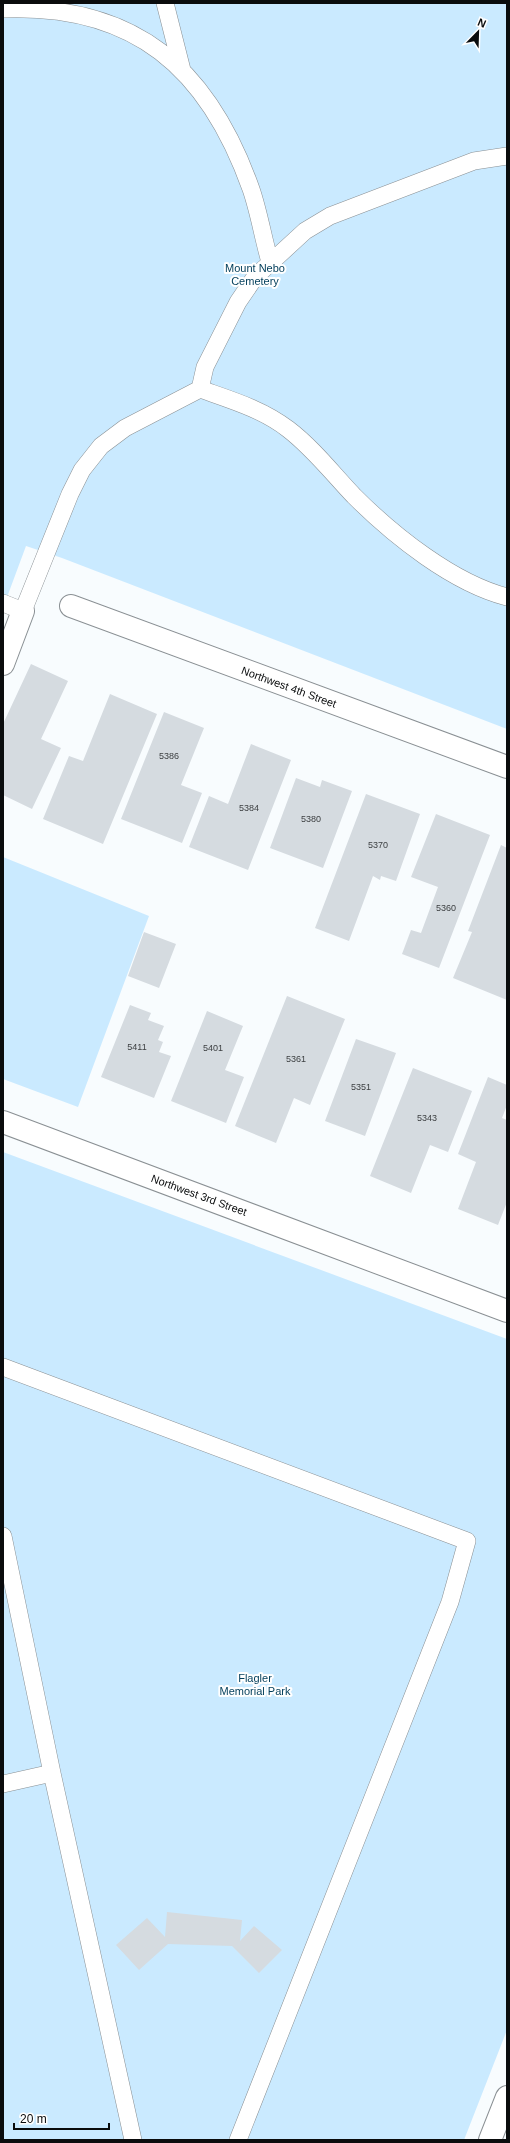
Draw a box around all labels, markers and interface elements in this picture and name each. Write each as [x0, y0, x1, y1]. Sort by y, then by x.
north arrow [458, 12, 498, 52]
text: N [476, 16, 488, 30]
park label: Mount Nebo Cemetery [225, 262, 285, 287]
street label: Northwest 4th Street [240, 664, 338, 710]
house number: 5386 [159, 751, 179, 761]
house number: 5384 [239, 803, 259, 813]
house number: 5380 [301, 814, 321, 824]
house number: 5370 [368, 840, 388, 850]
house number: 5360 [436, 903, 456, 913]
house number: 5411 [127, 1042, 147, 1052]
house number: 5401 [203, 1043, 223, 1053]
house number: 5361 [286, 1054, 306, 1064]
house number: 5351 [351, 1082, 371, 1092]
house number: 5343 [417, 1113, 437, 1123]
street label: Northwest 3rd Street [150, 1172, 248, 1218]
park label: Flagler Memorial Park [220, 1672, 291, 1697]
scale bar [14, 2105, 109, 2131]
text: 20 m [20, 2112, 47, 2126]

